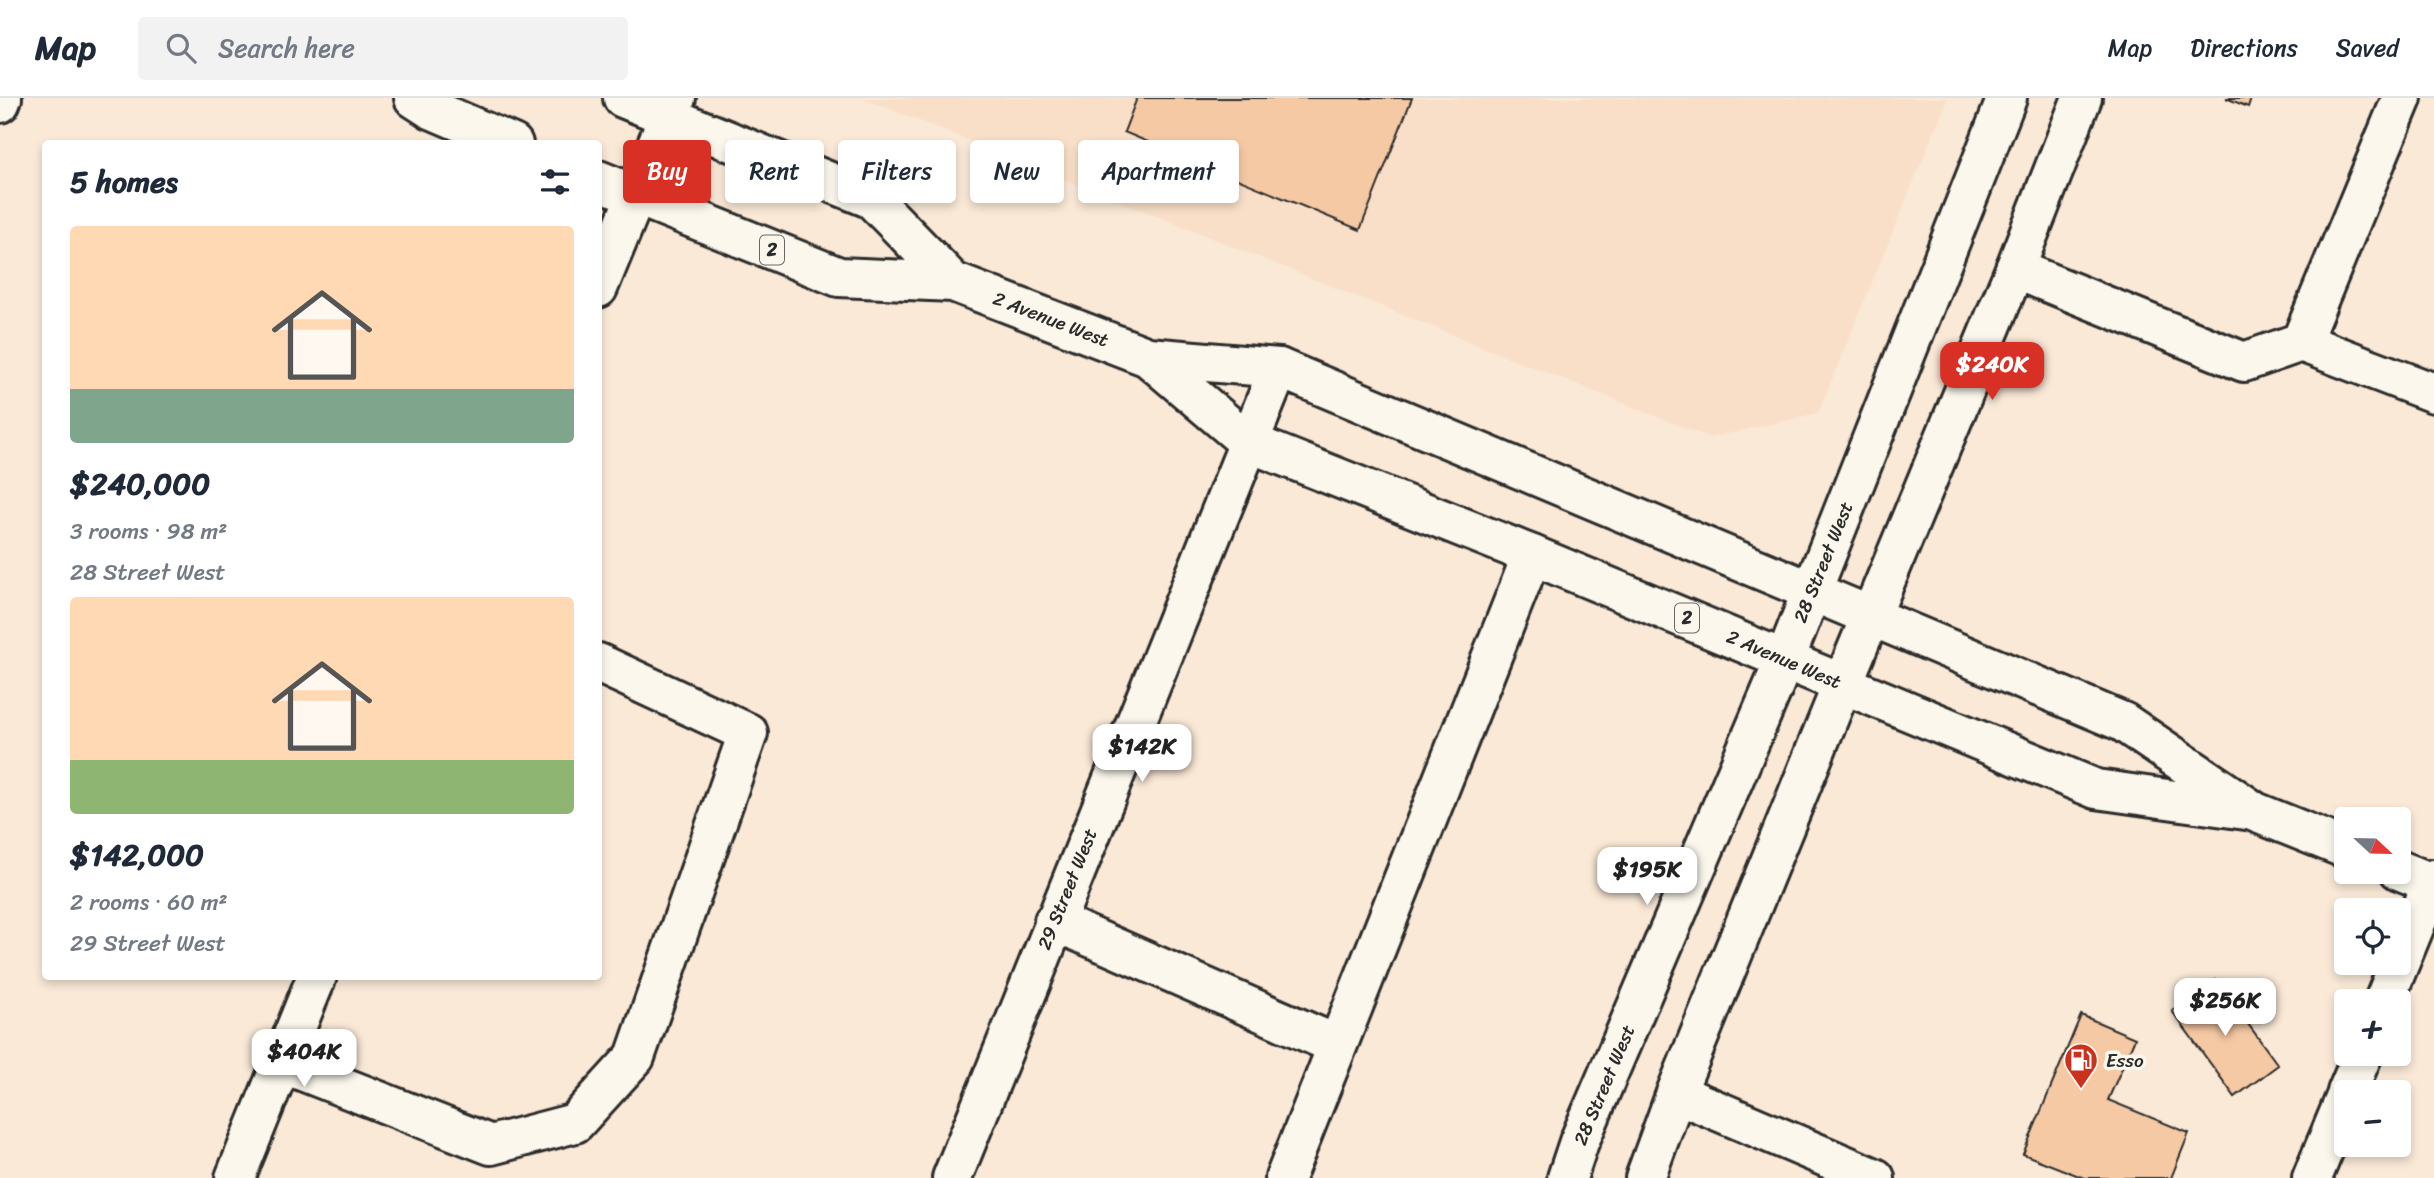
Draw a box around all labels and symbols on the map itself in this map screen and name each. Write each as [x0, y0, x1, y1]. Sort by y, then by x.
road number: 2 [760, 236, 784, 265]
street label: 2 Avenue West [988, 282, 1114, 356]
pin: $240K [1943, 342, 2041, 402]
street label: 28 Street West [1784, 496, 1862, 628]
road number: 2 [1675, 604, 1699, 632]
street label: 2 Avenue West [1721, 620, 1847, 698]
pin: $142K [1093, 724, 1191, 784]
north arrow [2334, 807, 2412, 884]
street label: 29 Street West [1028, 823, 1106, 955]
pin: $195K [1598, 848, 1696, 907]
pin: $256K [2176, 978, 2274, 1038]
street label: 28 Street West [1564, 1019, 1644, 1151]
pin: $404K [255, 1030, 353, 1089]
fuel station icon: Esso [2062, 1041, 2100, 1090]
place label: Esso [2106, 1044, 2144, 1077]

